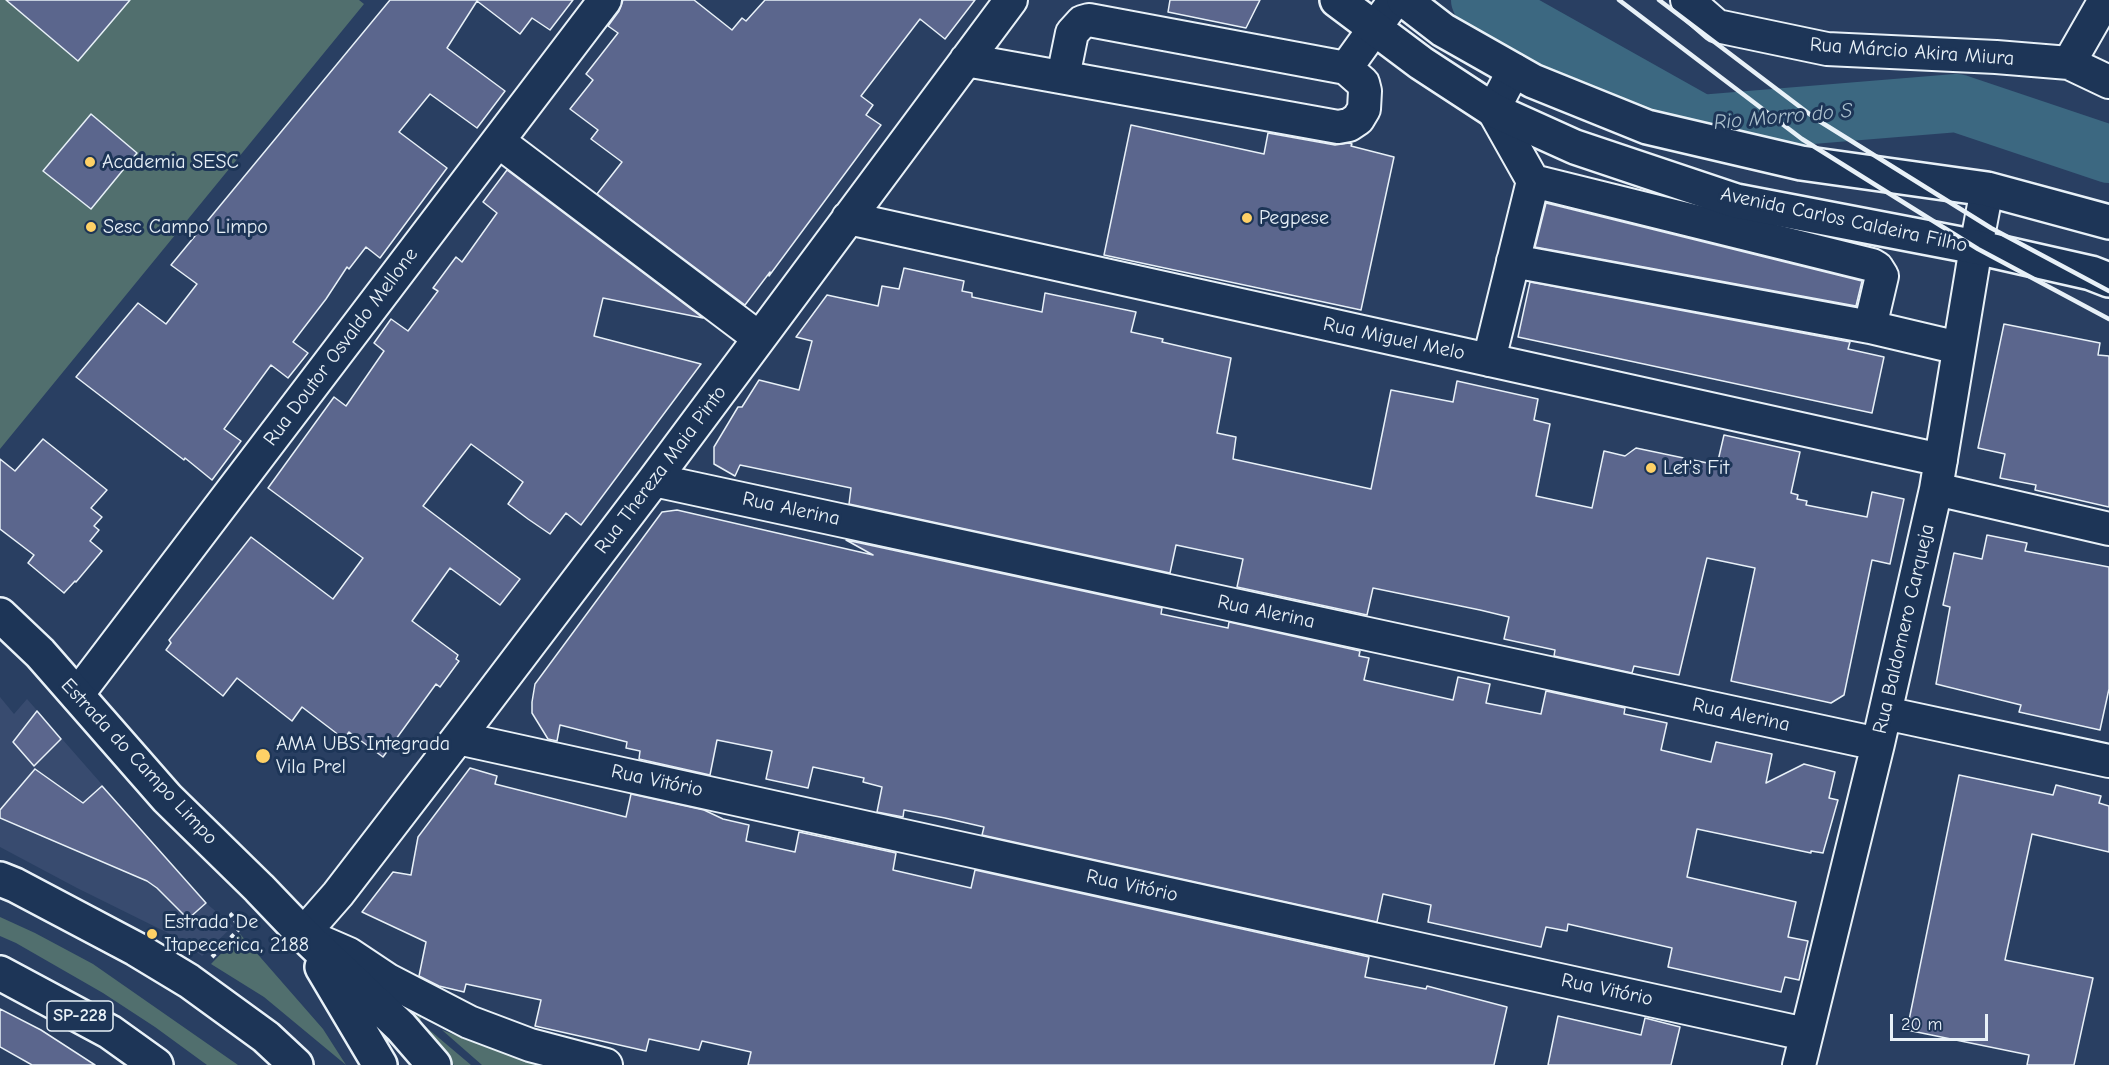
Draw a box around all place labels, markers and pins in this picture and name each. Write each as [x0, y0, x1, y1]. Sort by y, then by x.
place label: Academia SESC [102, 150, 239, 174]
marker: Academia SESC [83, 155, 97, 169]
place label: Pegpese [1259, 206, 1329, 230]
marker: Pegpese [1240, 211, 1254, 225]
place label: Sesc Campo Limpo [103, 215, 268, 239]
marker: Sesc Campo Limpo [84, 220, 98, 234]
place label: Let's Fit [1663, 456, 1729, 480]
marker: Let's Fit [1644, 461, 1658, 475]
place label: AMA UBS Integrada Vila Prel [276, 732, 450, 779]
marker: AMA UBS Integrada Vila Prel [254, 747, 272, 765]
place label: Estrada De Itapecerica, 2188 [164, 910, 309, 957]
marker: Estrada De Itapecerica, 2188 [145, 927, 159, 941]

